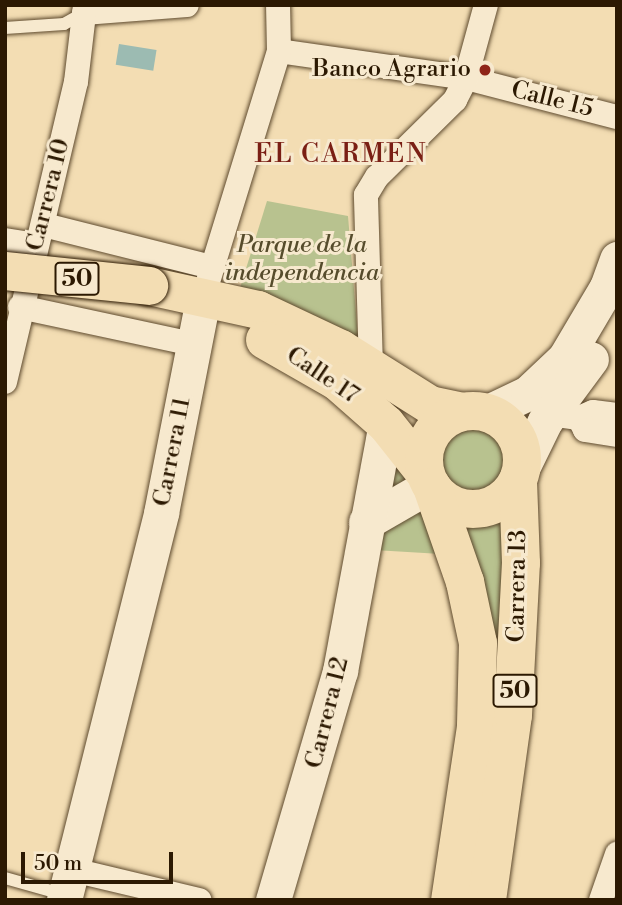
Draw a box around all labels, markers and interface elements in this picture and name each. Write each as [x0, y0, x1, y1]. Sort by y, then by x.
place label: Banco Agrario [312, 56, 471, 84]
marker: Banco Agrario [477, 62, 493, 78]
street label: Calle 15 [508, 76, 596, 124]
street label: Carrera 10 [21, 136, 77, 254]
district label: EL CARMEN [256, 139, 426, 171]
park label: Parque de la independencia [225, 232, 379, 288]
road number: 50 [54, 260, 100, 298]
street label: Calle 17 [280, 341, 364, 411]
street label: Carrera 11 [148, 395, 198, 509]
street label: Carrera 13 [503, 529, 533, 643]
street label: Carrera 12 [300, 654, 356, 772]
road number: 50 [492, 671, 538, 710]
scale bar [24, 838, 177, 882]
text: 50 m [34, 851, 82, 877]

